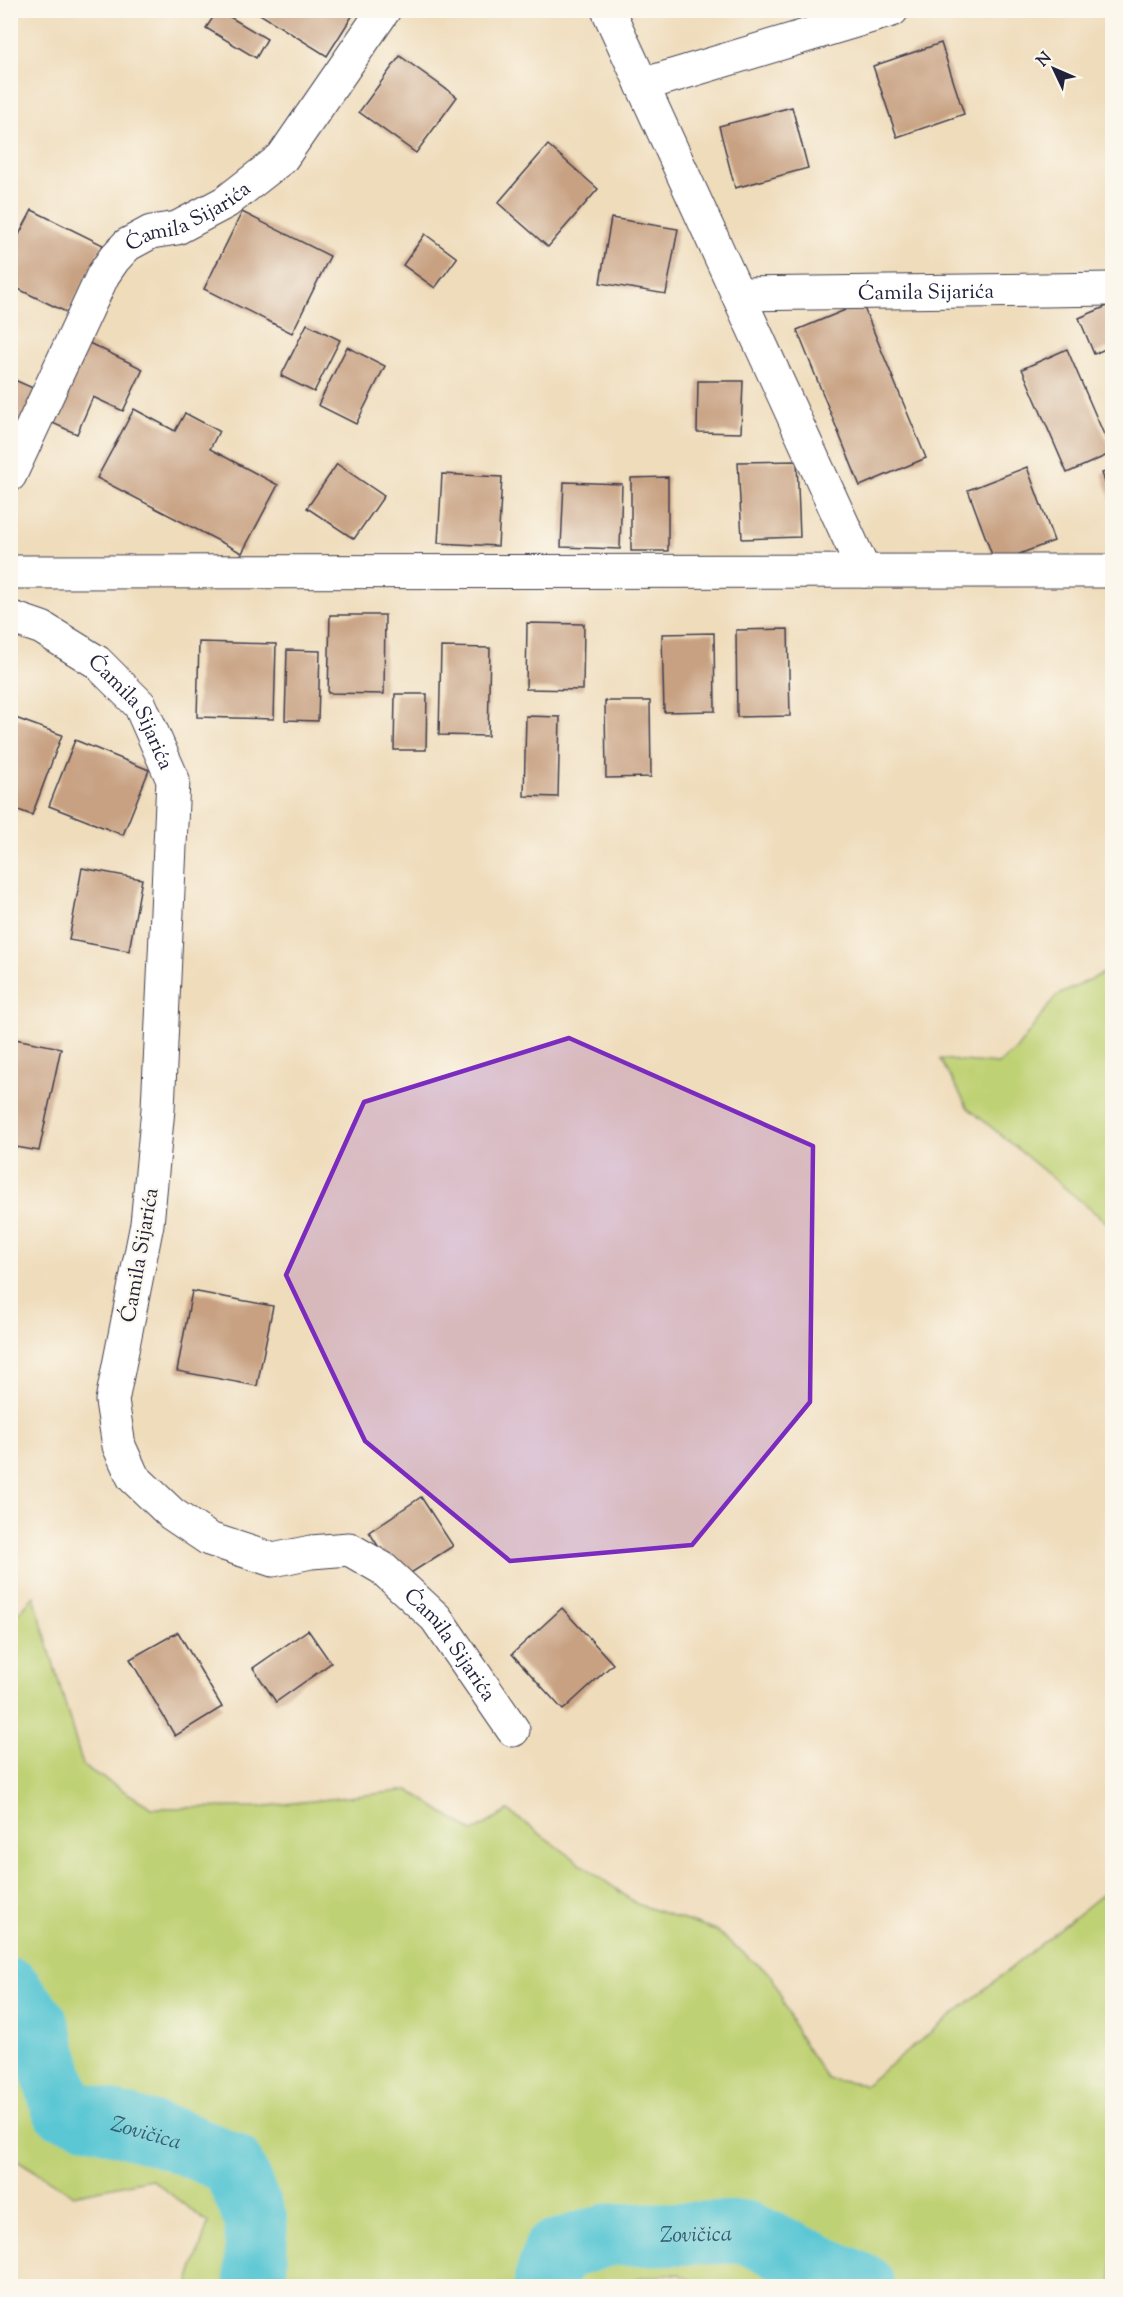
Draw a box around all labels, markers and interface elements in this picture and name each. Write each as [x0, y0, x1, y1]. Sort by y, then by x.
north arrow [1024, 39, 1084, 99]
text: N [1032, 48, 1058, 73]
street label: Ćamila Sijarića [121, 175, 258, 260]
street label: Ćamila Sijarića [858, 278, 995, 309]
street label: Ćamila Sijarića [80, 648, 180, 775]
street label: Ćamila Sijarića [114, 1185, 168, 1325]
street label: Ćamila Sijarića [396, 1582, 502, 1708]
water label: Zovičica [107, 2109, 185, 2160]
water label: Zovičica [660, 2219, 732, 2253]

